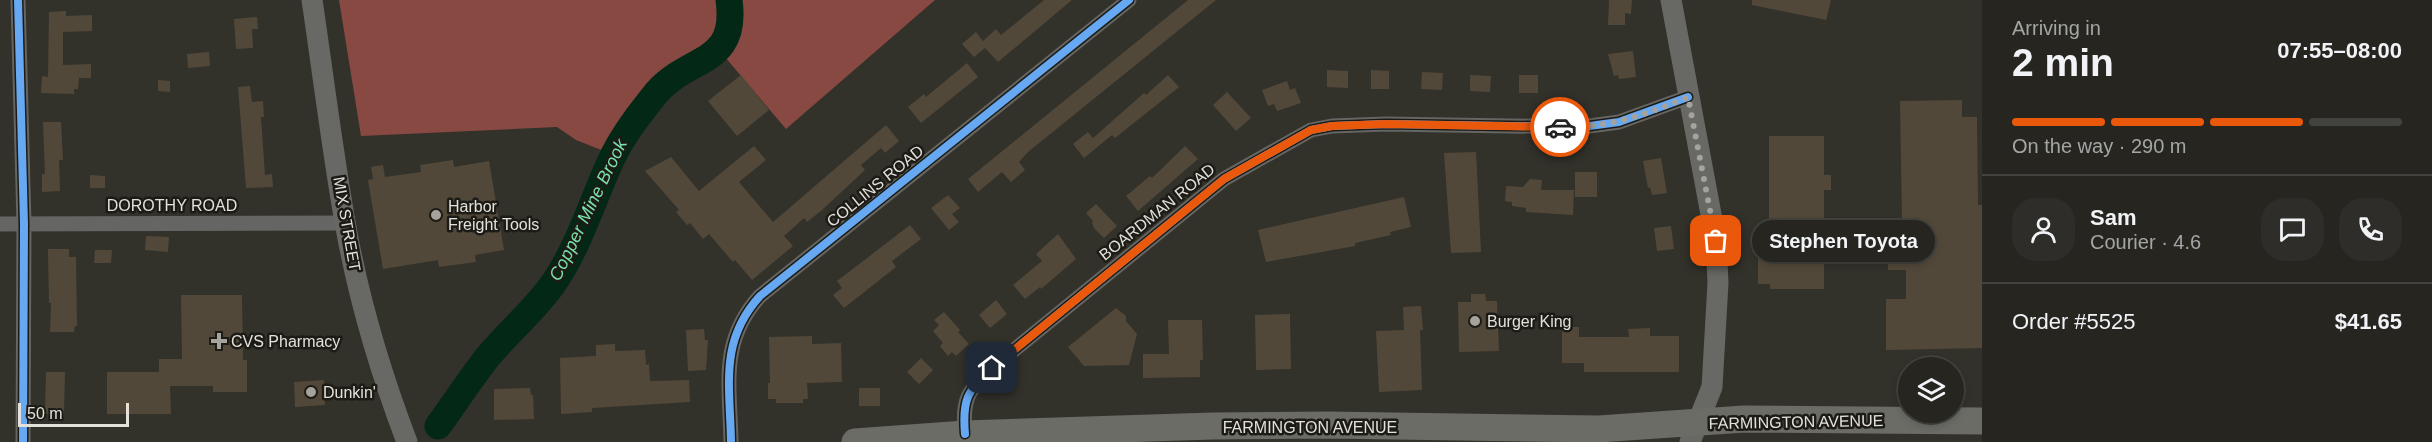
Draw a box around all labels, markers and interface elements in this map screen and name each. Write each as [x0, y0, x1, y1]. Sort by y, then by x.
text: Arriving in [2012, 17, 2101, 39]
text: 07:55–08:00 [2277, 38, 2402, 63]
text: 2 min [2012, 41, 2114, 84]
courier [1530, 97, 1590, 157]
icon: car [1544, 111, 1577, 144]
water label: Copper Mine Brook [545, 135, 631, 284]
text: On the way · 290 m [2012, 135, 2187, 157]
street label: COLLINS ROAD [823, 142, 927, 230]
street label: BOARDMAN ROAD [1096, 160, 1218, 264]
street label: MIX STREET [330, 175, 364, 273]
street label: DOROTHY ROAD [107, 197, 237, 214]
place label: Harbor Freight Tools [448, 198, 539, 233]
button: person [2012, 198, 2075, 261]
button: chat [2261, 198, 2324, 261]
button: phone [2339, 198, 2402, 261]
text: Sam [2090, 205, 2136, 230]
marker: Harbor Freight Tools [429, 208, 443, 222]
pin [1690, 215, 1741, 266]
callout: Stephen Toyota [1752, 220, 1935, 262]
icon: bag [1699, 224, 1732, 257]
text: Stephen Toyota [1769, 230, 1918, 252]
text: Courier · 4.6 [2090, 231, 2201, 253]
text: Order #5525 [2012, 309, 2136, 334]
text: $41.65 [2335, 309, 2402, 334]
place label: Burger King [1487, 313, 1572, 330]
marker: Burger King [1468, 314, 1482, 328]
place label: CVS Pharmacy [231, 333, 340, 350]
marker: CVS Pharmacy [212, 334, 226, 348]
pin [966, 342, 1017, 393]
icon: home [975, 351, 1008, 384]
map controls [1898, 357, 1964, 423]
button: layers [1898, 357, 1964, 423]
place label: Dunkin' [323, 384, 376, 401]
marker: Dunkin' [304, 385, 318, 399]
scale bar [18, 400, 129, 428]
text: 50 m [27, 405, 63, 422]
street label: FARMINGTON AVENUE [1709, 412, 1883, 432]
street label: FARMINGTON AVENUE [1223, 419, 1397, 436]

